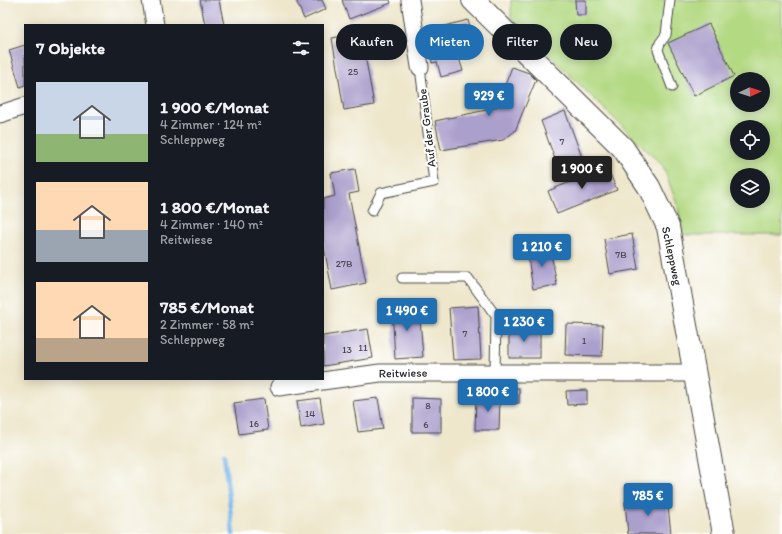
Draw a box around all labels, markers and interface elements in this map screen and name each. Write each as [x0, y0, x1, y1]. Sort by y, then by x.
chip: Kaufen [336, 24, 407, 60]
chip: Mieten [415, 24, 484, 60]
chip: Filter [492, 24, 552, 60]
chip: Neu [560, 24, 612, 60]
icon: filters [290, 37, 312, 59]
text: 7 Objekte [36, 38, 105, 58]
house number: 25 [348, 65, 358, 78]
north arrow [730, 72, 770, 112]
map controls [730, 72, 770, 208]
pin: 929 € [461, 83, 517, 117]
street label: Auf der Graube [415, 88, 439, 168]
text: 929 € [474, 88, 504, 103]
text: 1 900 €/Monat [160, 97, 269, 117]
icon: home [68, 98, 116, 146]
text: 4 Zimmer · 124 m² [160, 117, 262, 132]
button: locate [730, 120, 770, 160]
text: Schleppweg [160, 132, 225, 147]
house number: 7 [560, 135, 565, 148]
pin: 1 900 € [545, 156, 619, 190]
text: 1 900 € [561, 161, 603, 176]
button: layers [730, 168, 770, 208]
text: 1 800 €/Monat [160, 197, 269, 217]
icon: home [68, 198, 116, 246]
text: 4 Zimmer · 140 m² [160, 217, 263, 232]
street label: Schleppweg [659, 225, 685, 288]
text: Reitwiese [160, 232, 213, 247]
pin: 1 210 € [505, 234, 579, 268]
text: 1 210 € [522, 239, 562, 254]
house number: 7B [615, 248, 627, 261]
house number: 27B [336, 257, 353, 270]
text: 785 €/Monat [160, 297, 254, 317]
icon: home [68, 298, 116, 346]
pin: 1 490 € [370, 298, 444, 332]
text: 1 490 € [386, 303, 428, 318]
pin: 1 230 € [487, 309, 561, 343]
text: 1 230 € [503, 314, 545, 329]
text: 2 Zimmer · 58 m² [160, 317, 254, 332]
house number: 7 [463, 327, 468, 340]
text: Schleppweg [160, 332, 225, 347]
house number: 1 [582, 334, 587, 347]
house number: 11 [358, 341, 368, 354]
house number: 13 [342, 343, 353, 356]
street label: Reitwiese [379, 366, 428, 380]
pin: 1 800 € [451, 379, 525, 413]
text: 1 800 € [467, 384, 509, 399]
house number: 8 [425, 399, 431, 412]
house number: 14 [305, 407, 315, 420]
house number: 16 [249, 417, 259, 430]
house number: 6 [423, 418, 429, 431]
pin: 785 € [620, 483, 676, 517]
text: 785 € [633, 488, 663, 503]

